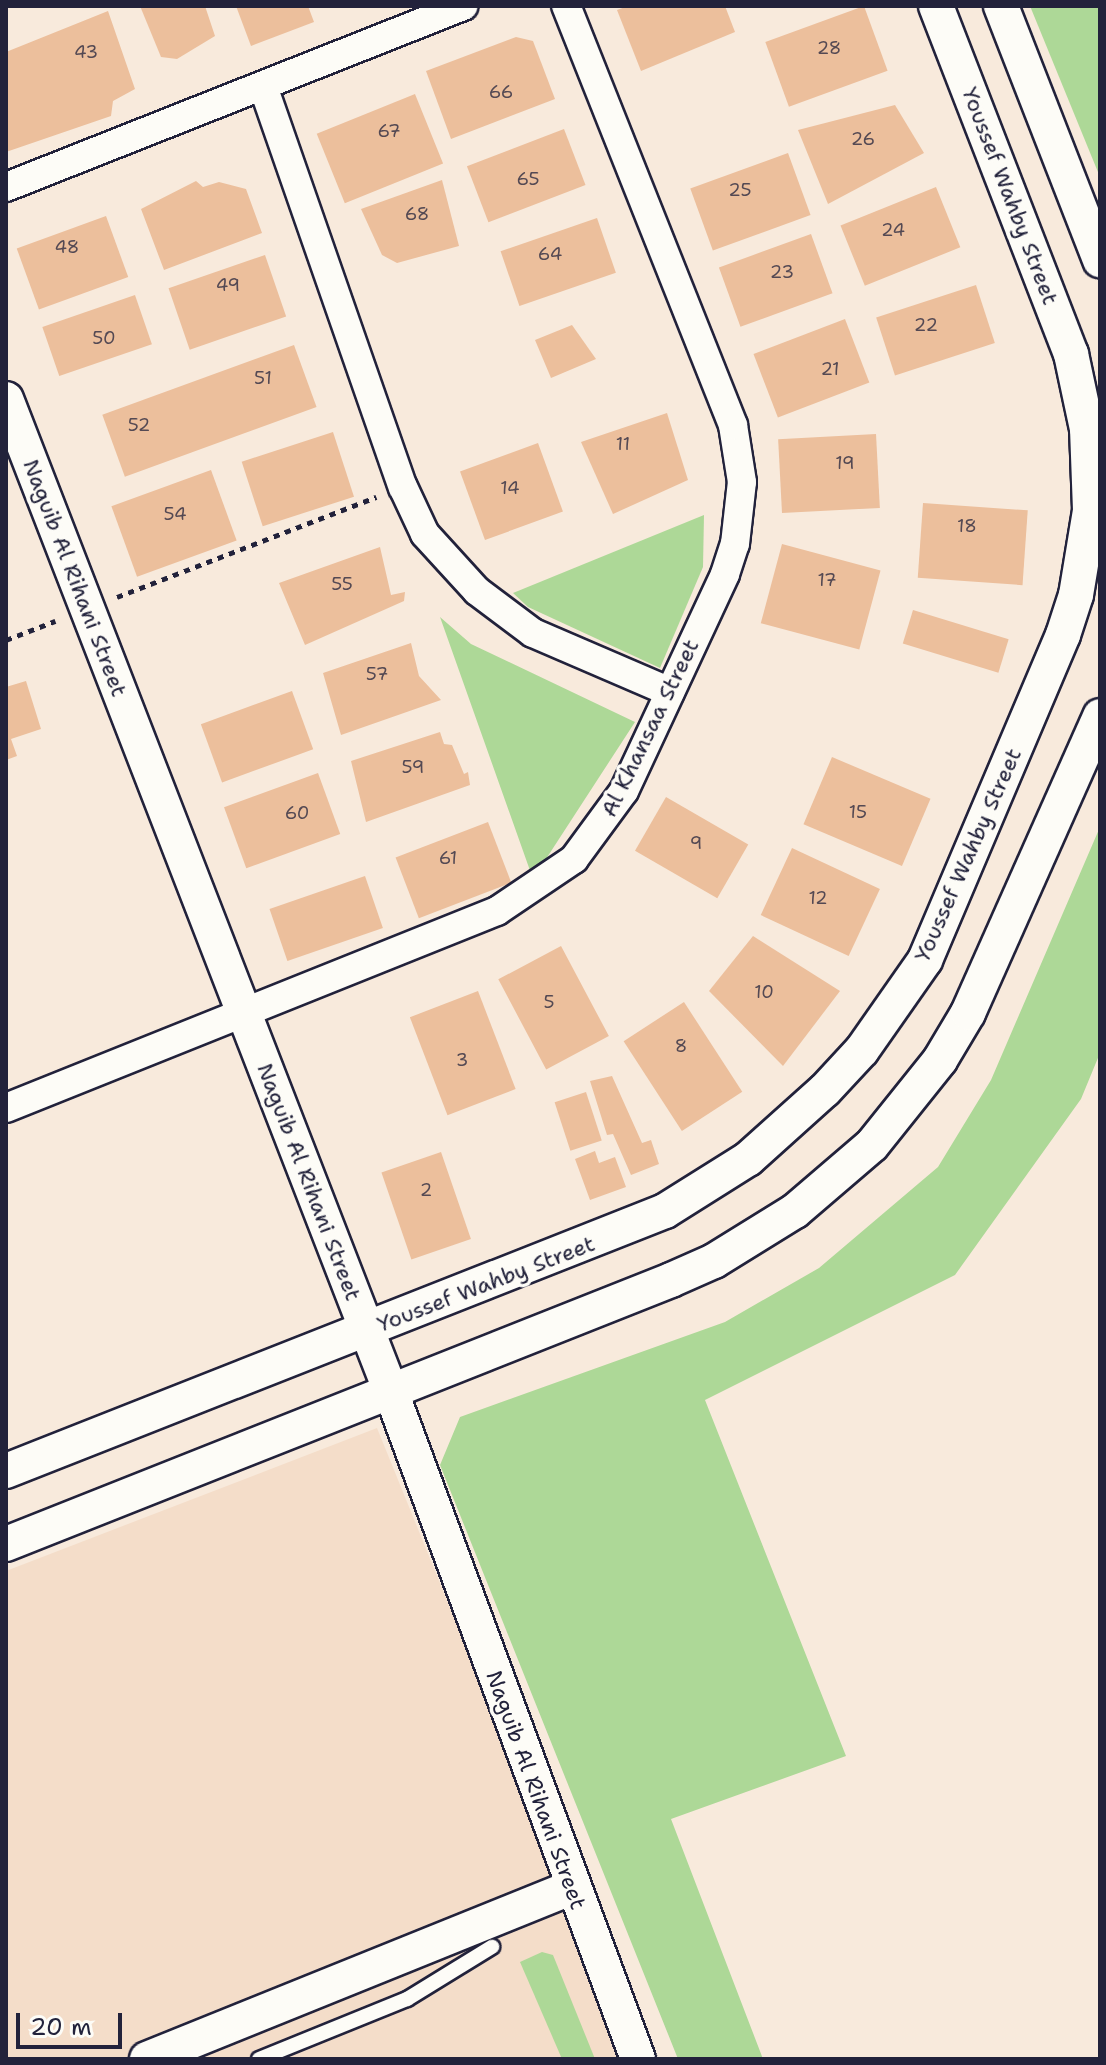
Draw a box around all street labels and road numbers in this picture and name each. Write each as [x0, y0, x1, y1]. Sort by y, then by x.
street label: Youssef Wahby Street [956, 83, 1064, 309]
street label: Naguib Al Rihani Street [17, 456, 133, 700]
street label: Al Khansaa Street [596, 635, 704, 821]
street label: Youssef Wahby Street [909, 744, 1027, 966]
street label: Naguib Al Rihani Street [251, 1060, 367, 1304]
street label: Youssef Wahby Street [373, 1230, 599, 1338]
street label: Naguib Al Rihani Street [480, 1667, 592, 1913]

